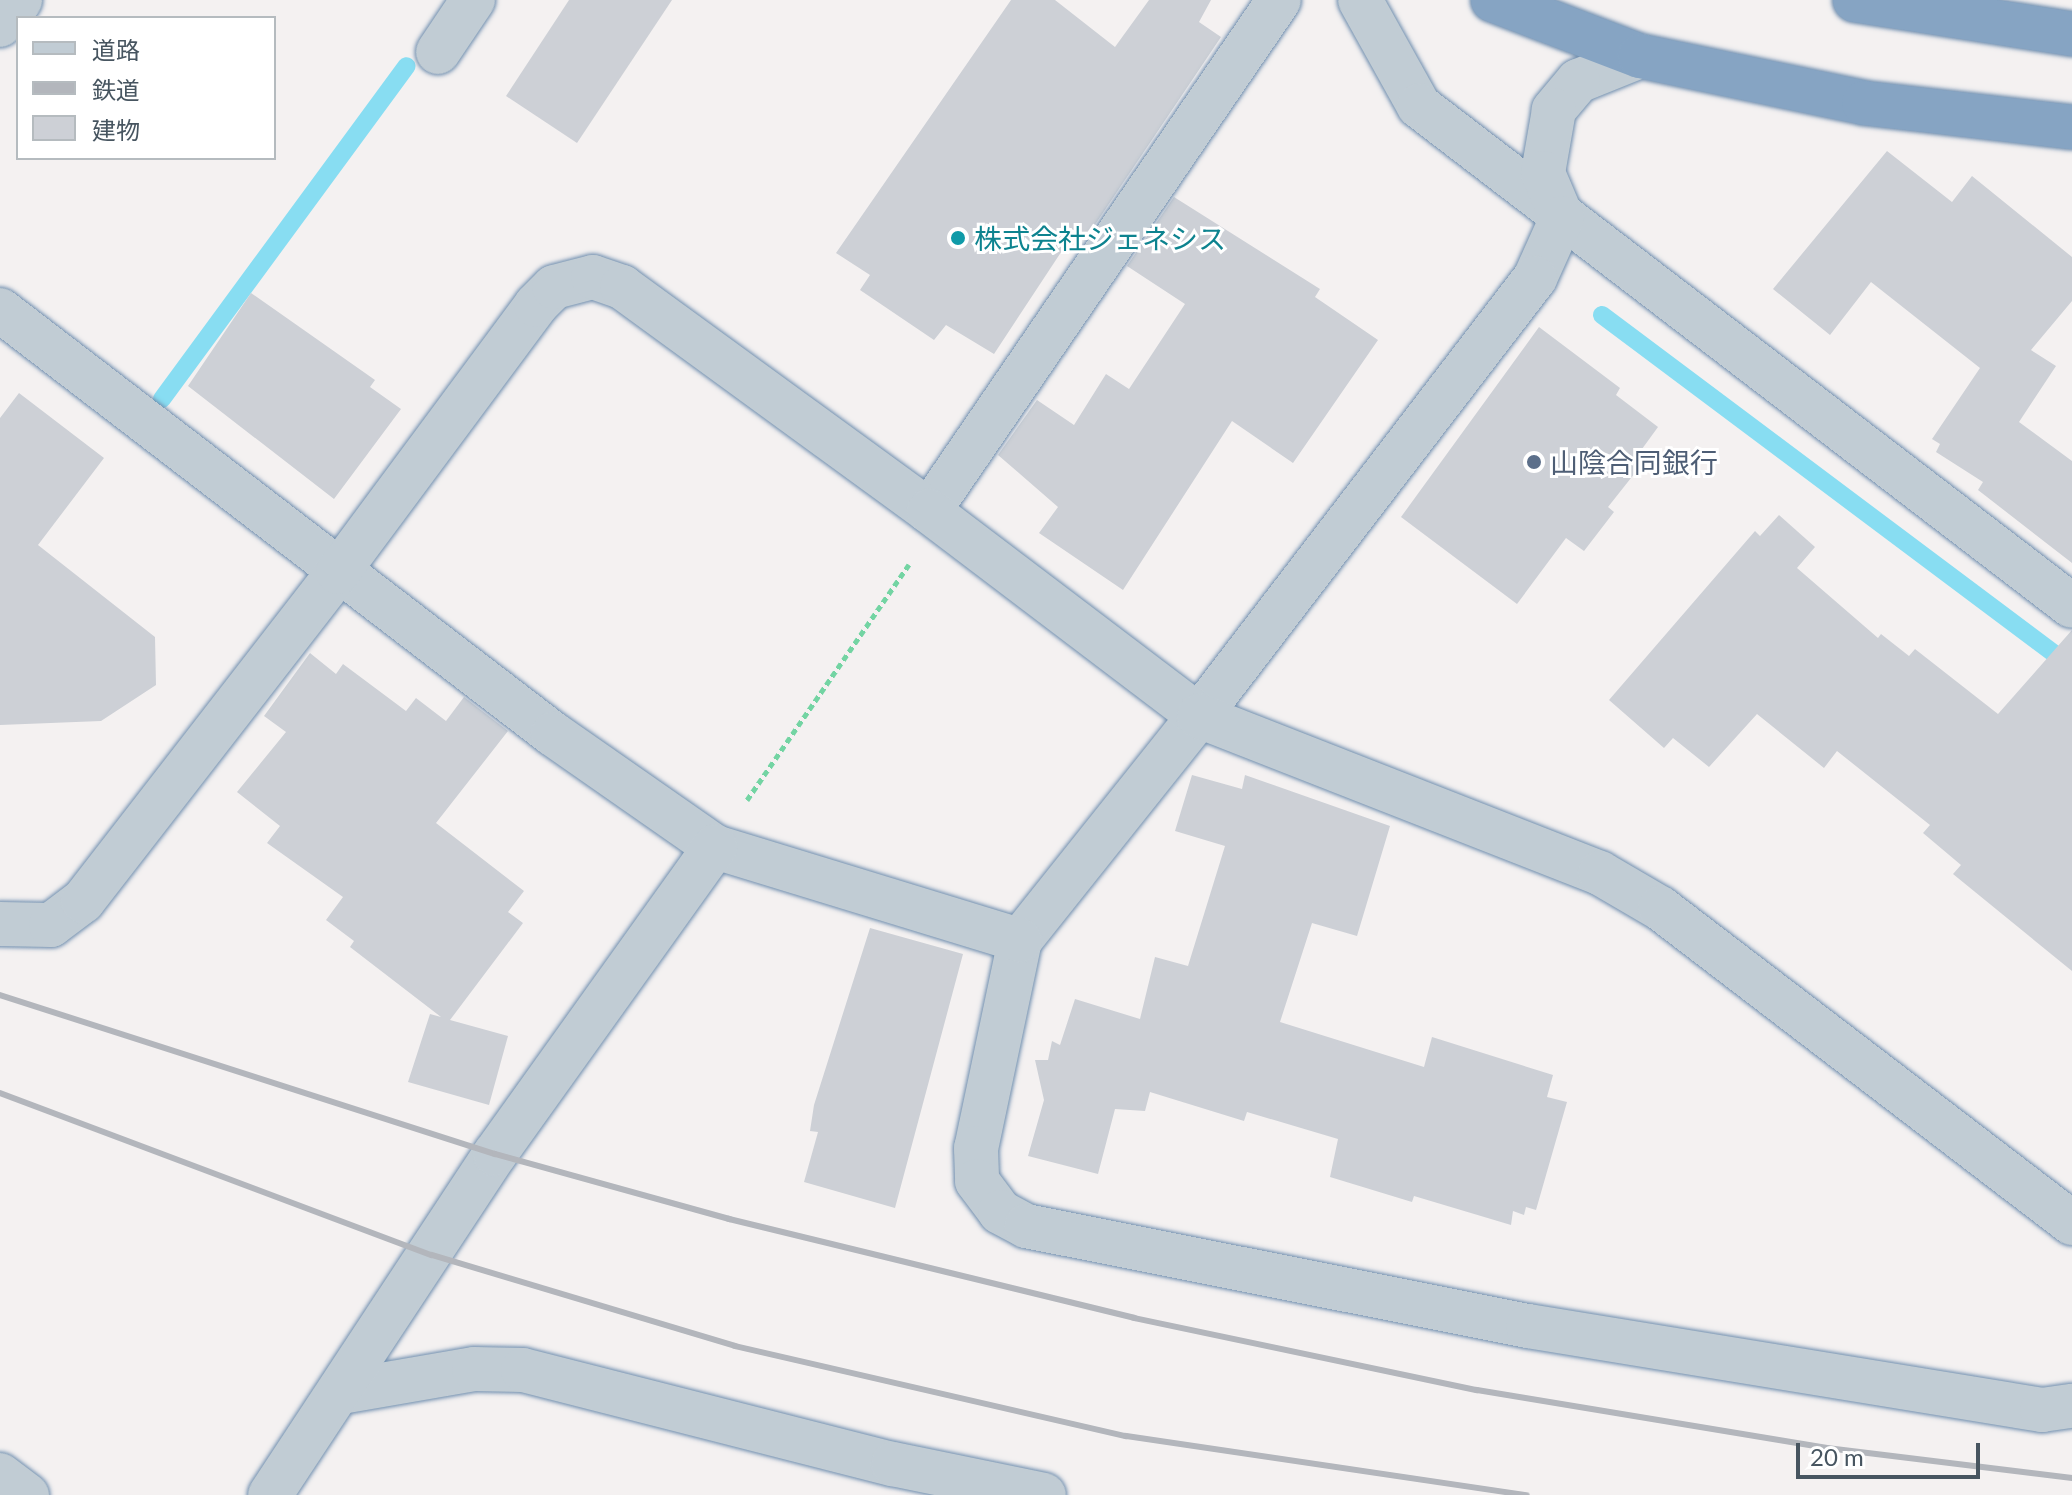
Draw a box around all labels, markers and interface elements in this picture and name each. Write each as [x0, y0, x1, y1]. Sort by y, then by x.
legend [16, 16, 276, 160]
text: 道路 [92, 35, 140, 64]
text: 鉄道 [92, 75, 140, 104]
text: 建物 [92, 115, 140, 144]
place label: 株式会社ジェネシス [974, 221, 1226, 255]
marker: 株式会社ジェネシス [949, 229, 967, 247]
place label: 山陰合同銀行 [1550, 445, 1718, 479]
marker: 山陰合同銀行 [1525, 453, 1543, 471]
scale bar [1800, 1427, 1984, 1477]
text: 20 m [1810, 1442, 1864, 1471]

